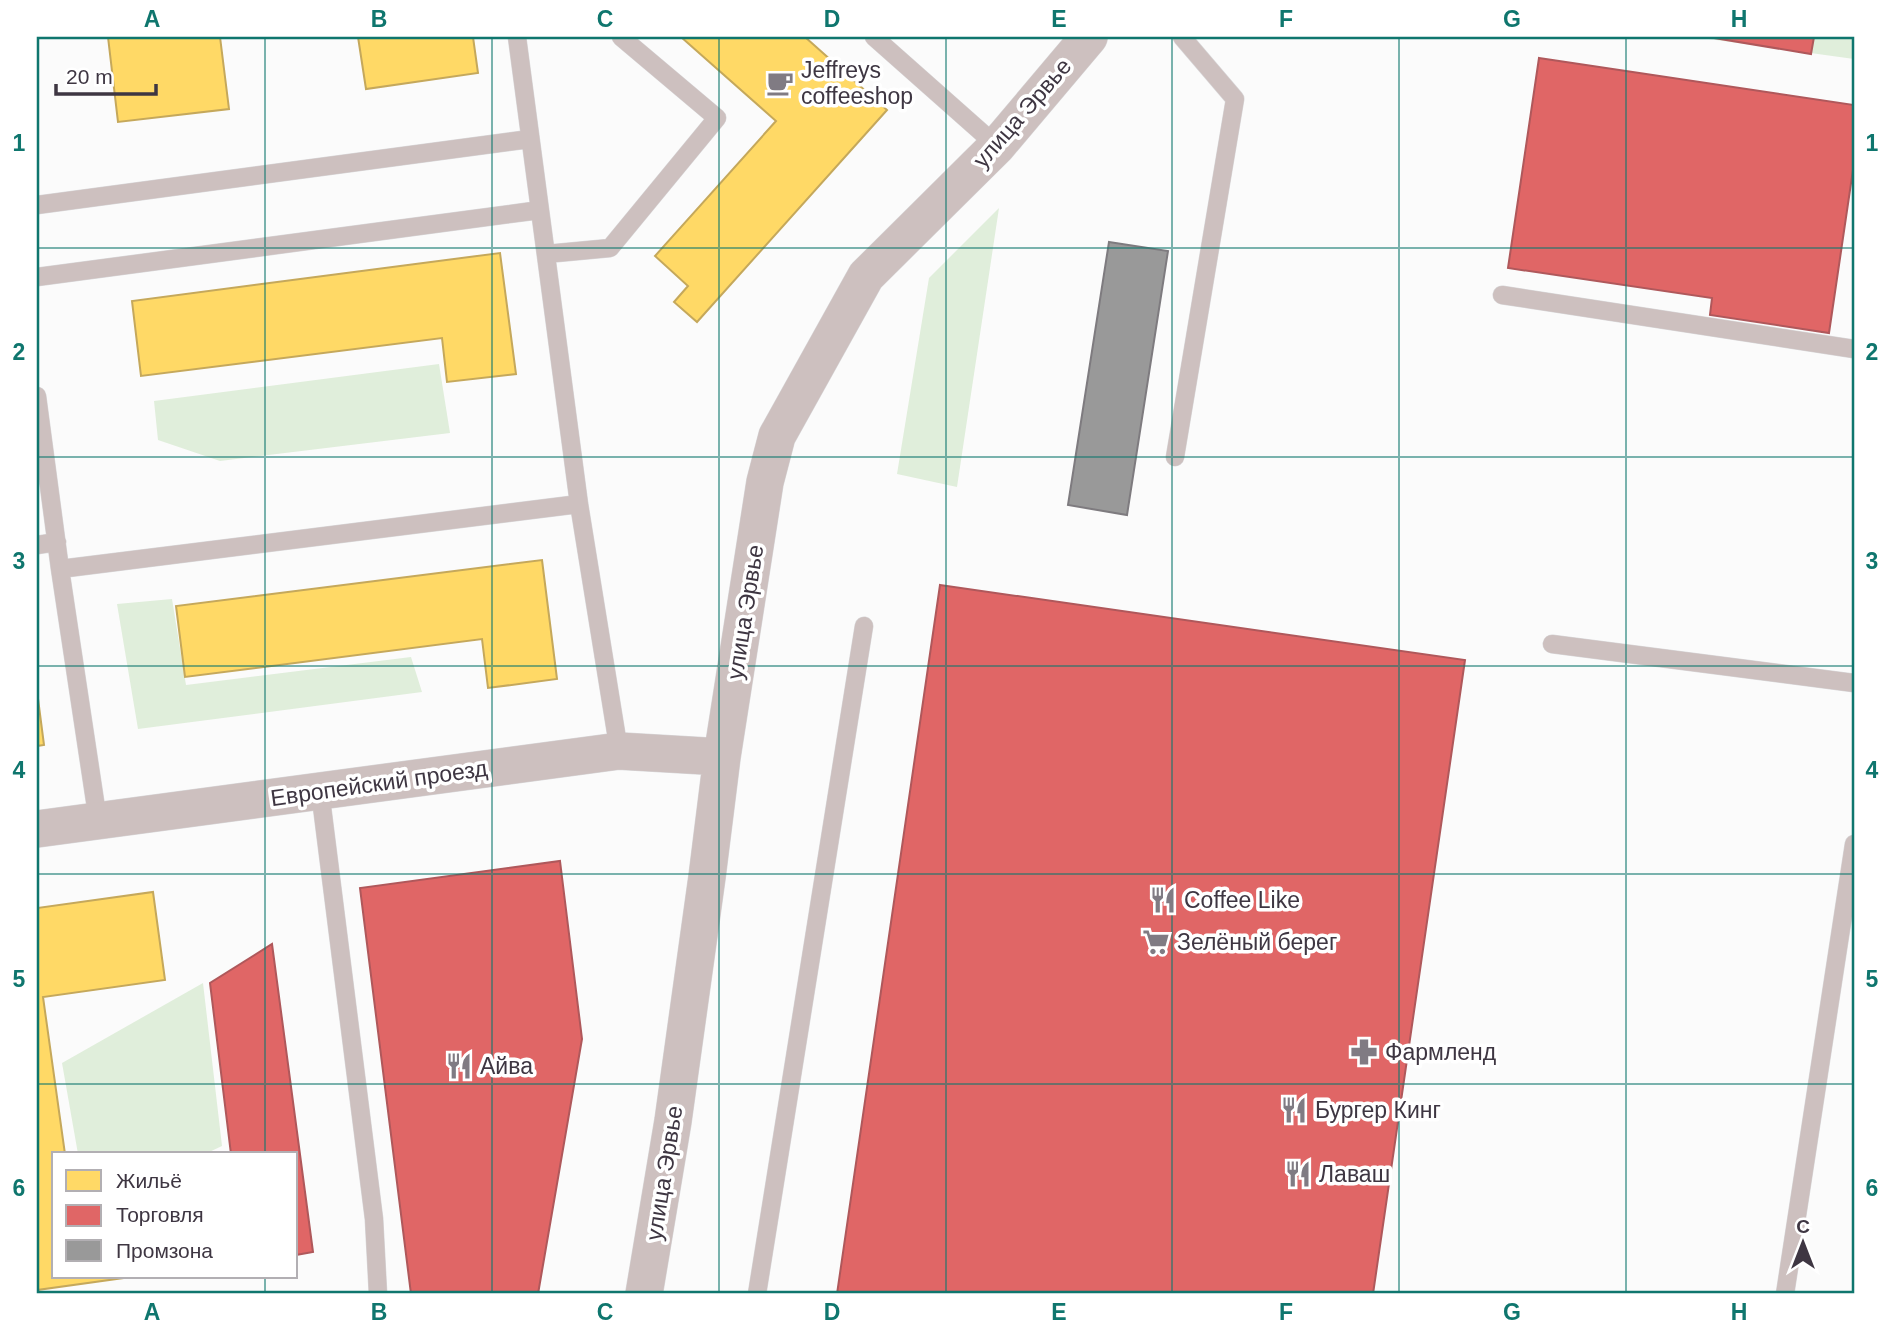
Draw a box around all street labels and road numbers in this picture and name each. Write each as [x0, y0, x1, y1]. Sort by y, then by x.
street label: улица Эрвье [968, 53, 1076, 173]
street label: улица Эрвье [722, 543, 768, 681]
street label: Европейский проезд [269, 755, 490, 811]
street label: улица Эрвье [641, 1104, 687, 1242]

